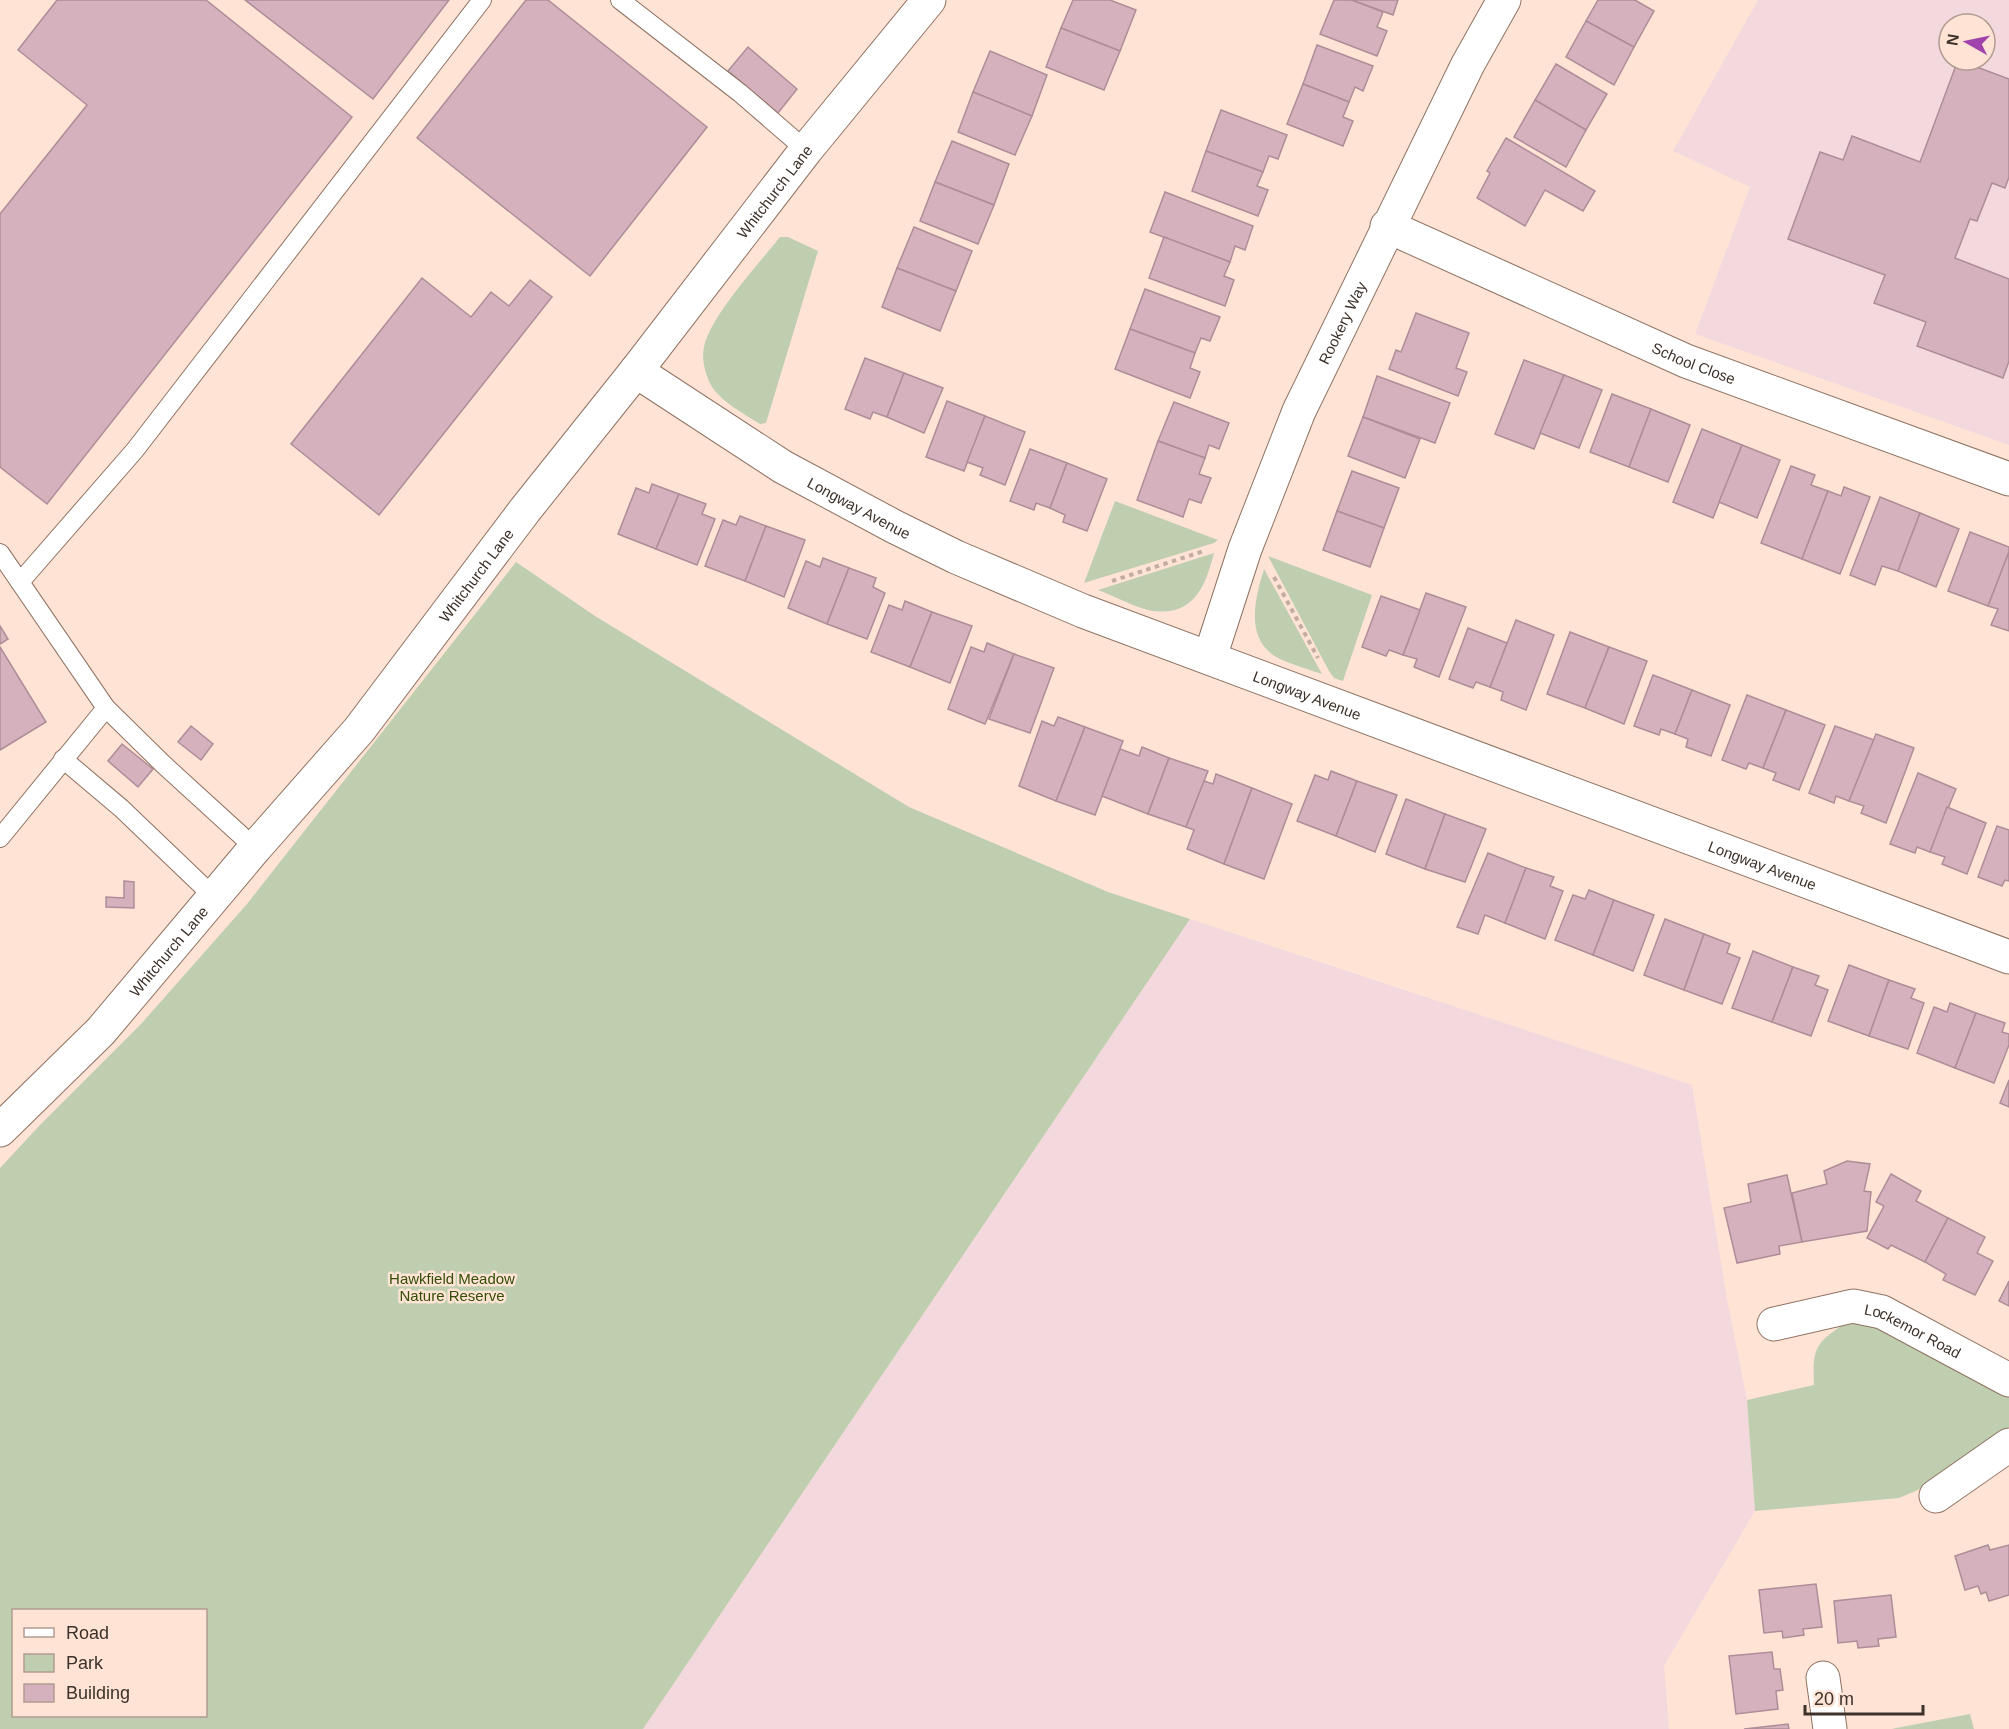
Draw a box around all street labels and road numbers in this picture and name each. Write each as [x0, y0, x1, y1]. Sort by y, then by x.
street label: Whitchurch Lane [733, 142, 815, 241]
street label: Rookery Way [1315, 278, 1369, 367]
street label: School Close [1649, 338, 1738, 387]
street label: Longway Avenue [805, 473, 913, 542]
street label: Whitchurch Lane [435, 525, 517, 625]
street label: Longway Avenue [1251, 667, 1364, 723]
street label: Longway Avenue [1706, 837, 1819, 893]
street label: Whitchurch Lane [126, 902, 211, 1000]
street label: Lockemor Road [1863, 1300, 1964, 1361]

